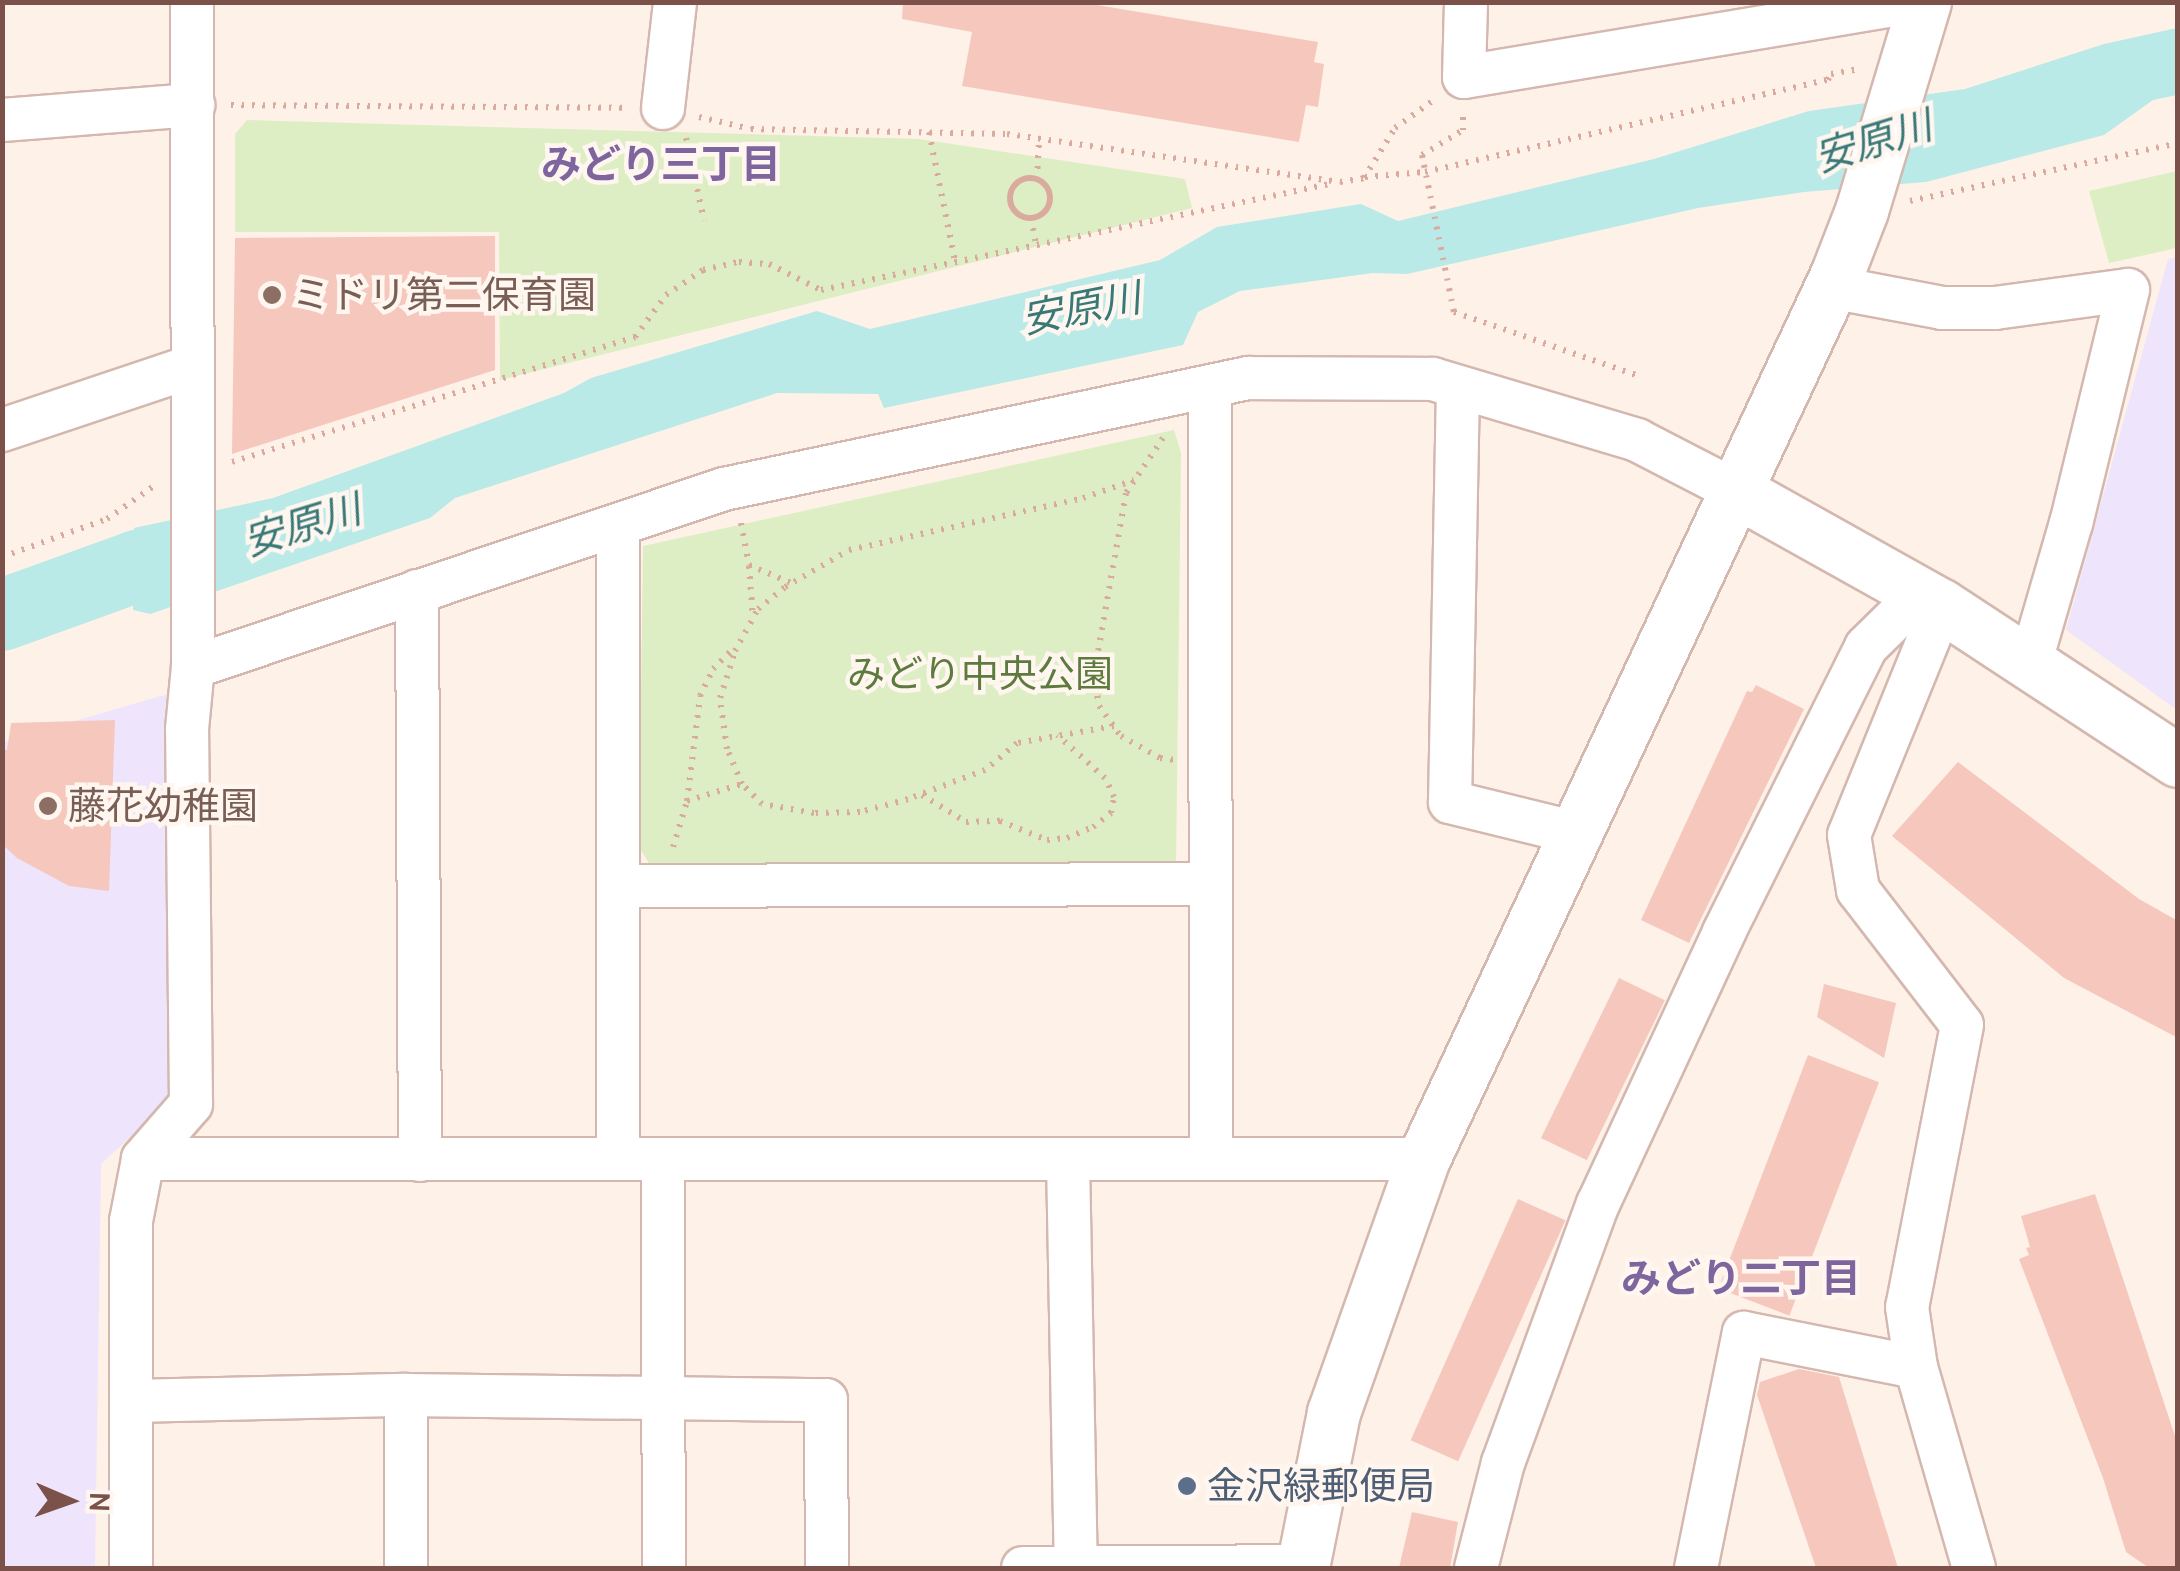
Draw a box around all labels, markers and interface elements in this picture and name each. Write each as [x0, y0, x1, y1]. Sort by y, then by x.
water label: 安原川 [1809, 101, 1937, 181]
district label: みどり三丁目 [541, 140, 781, 188]
place label: ミドリ第二保育園 [292, 272, 596, 318]
water label: 安原川 [1018, 273, 1144, 343]
marker: ミドリ第二保育園 [261, 284, 283, 306]
water label: 安原川 [238, 485, 366, 565]
park label: みどり中央公園 [847, 651, 1113, 697]
place label: 藤花幼稚園 [68, 783, 258, 829]
marker: 藤花幼稚園 [37, 795, 59, 817]
district label: みどり二丁目 [1621, 1254, 1861, 1302]
north arrow [20, 1451, 120, 1551]
place label: 金沢緑郵便局 [1207, 1463, 1435, 1509]
marker: 金沢緑郵便局 [1176, 1475, 1198, 1497]
text: N [83, 1492, 117, 1513]

